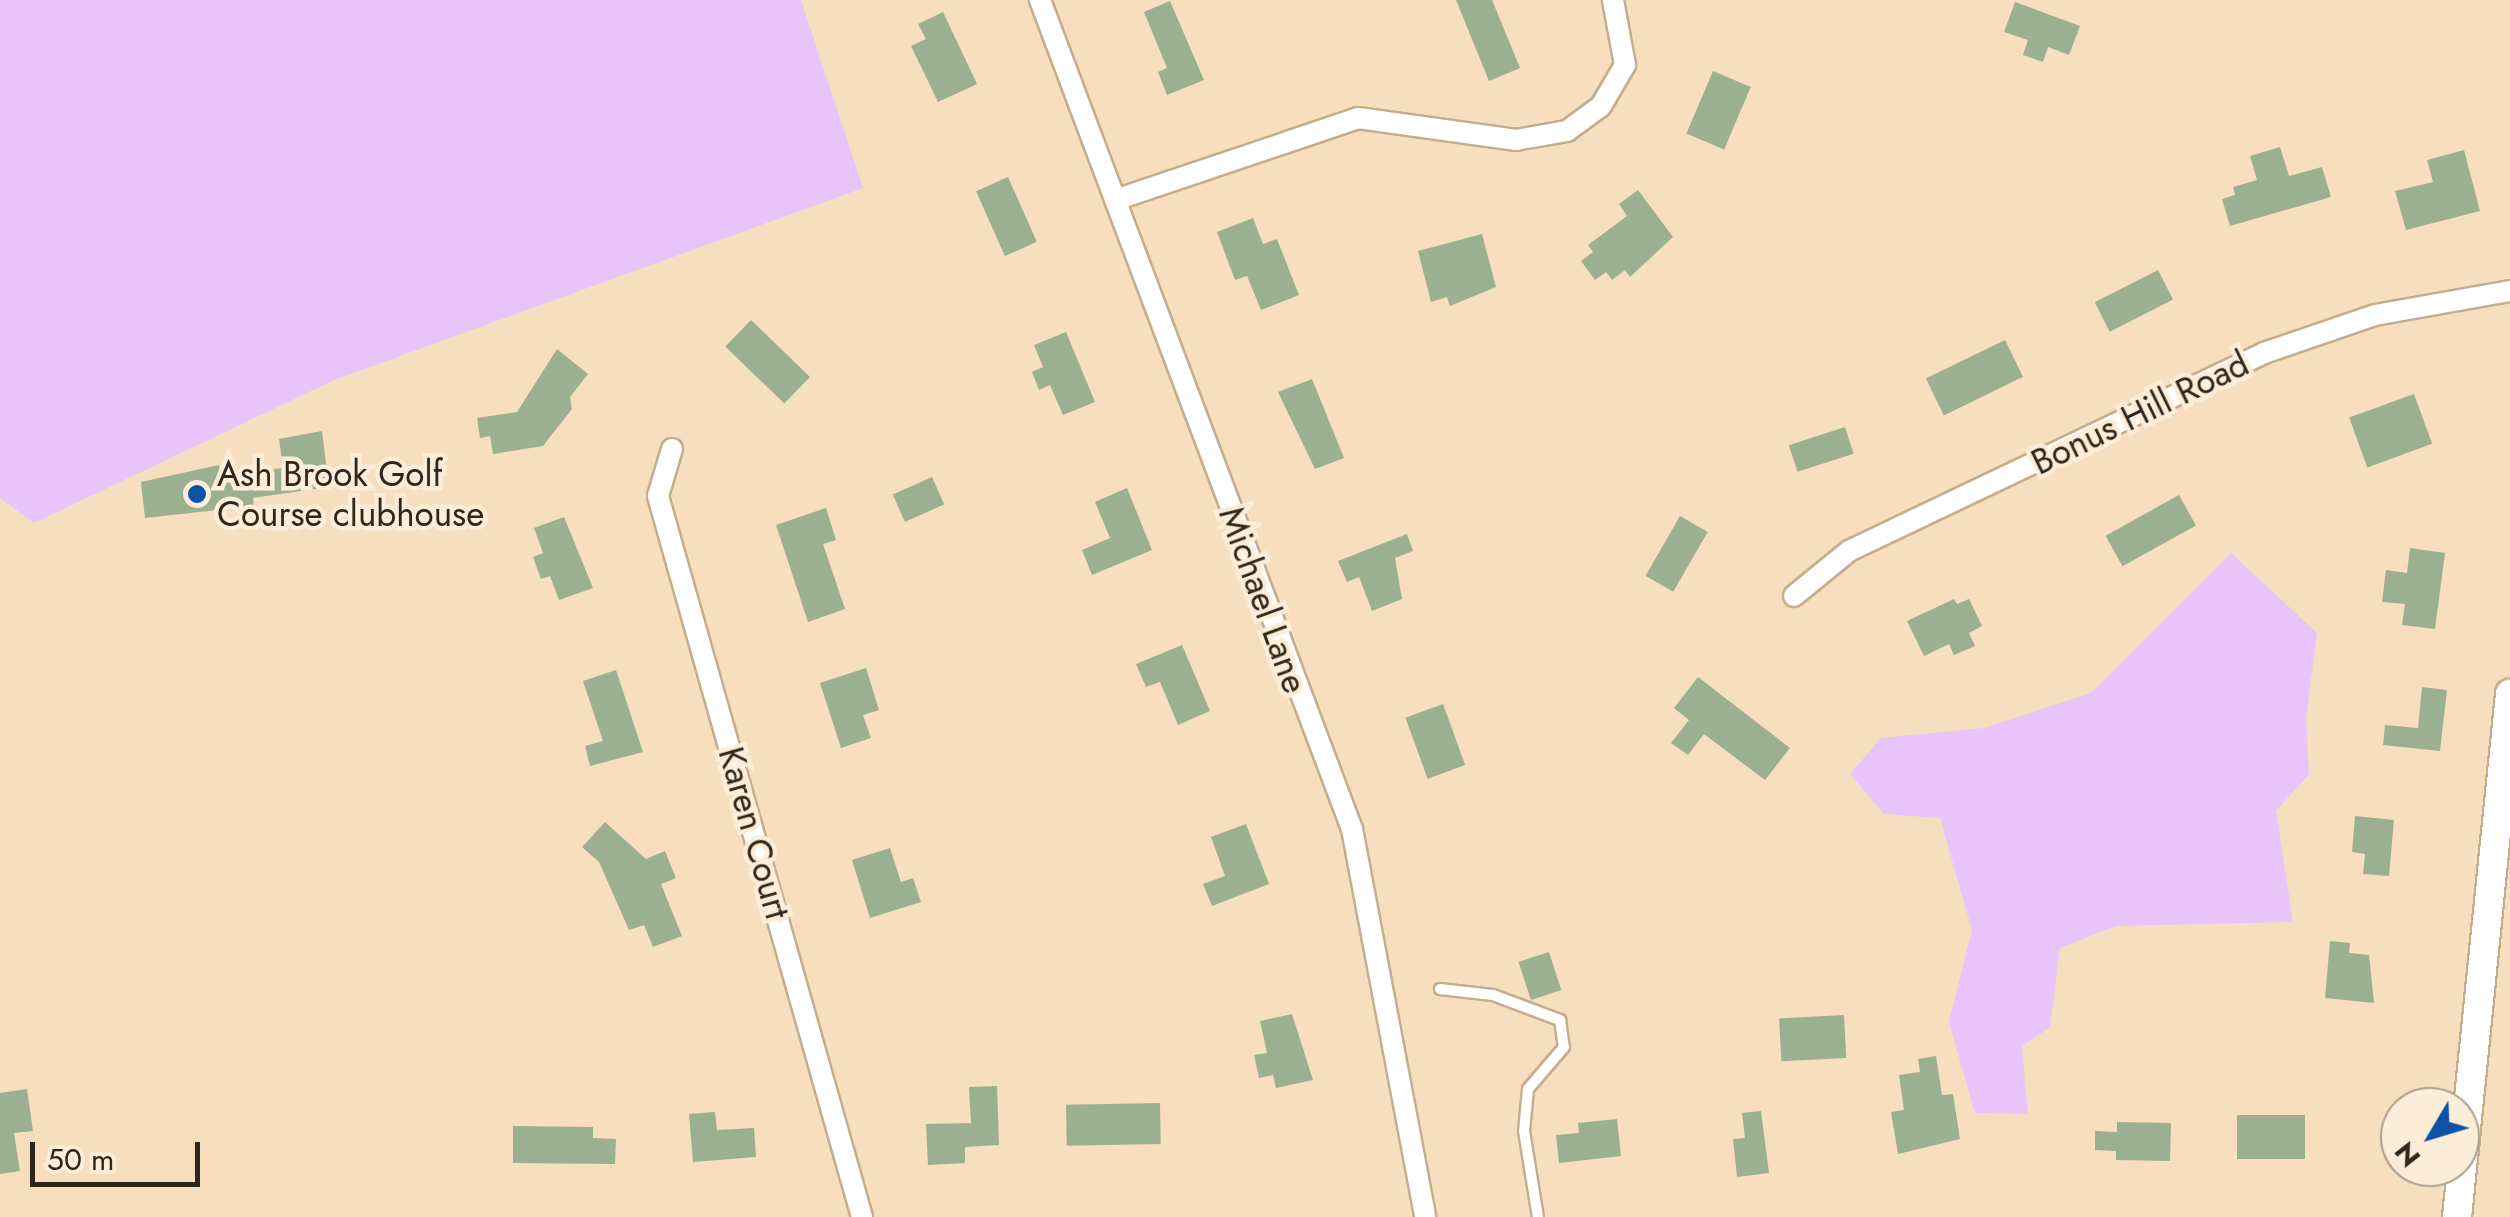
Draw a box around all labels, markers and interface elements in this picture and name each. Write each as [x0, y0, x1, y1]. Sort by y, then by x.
street label: Bonus Hill Road [2025, 342, 2255, 484]
place label: Ash Brook Golf Course clubhouse [217, 453, 484, 535]
marker: Ash Brook Golf Course clubhouse [186, 483, 208, 505]
street label: Michael Lane [1210, 501, 1316, 699]
street label: Karen Court [709, 742, 799, 924]
north arrow [2380, 1087, 2480, 1187]
scale bar [35, 1122, 205, 1184]
text: N [2385, 1133, 2431, 1176]
text: 50 m [47, 1138, 114, 1181]

